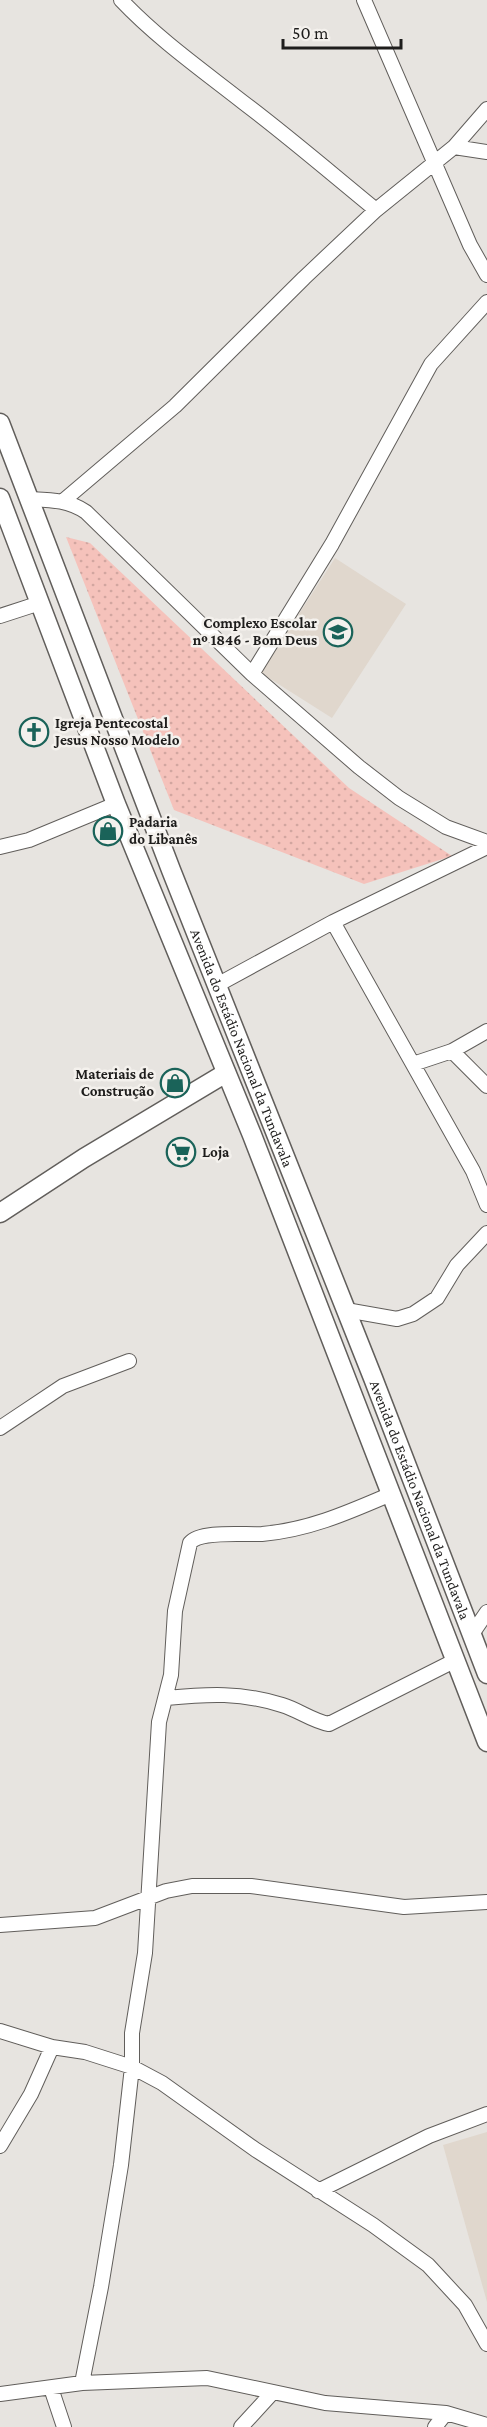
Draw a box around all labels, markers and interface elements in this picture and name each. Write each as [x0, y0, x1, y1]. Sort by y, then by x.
scale bar [283, 12, 402, 50]
text: 50 m [292, 23, 329, 43]
place label: Complexo Escolar nº 1846 - Bom Deus [193, 615, 317, 648]
school or university icon: Complexo Escolar nº 1846 - Bom Deus [322, 616, 354, 648]
place label: Igreja Pentecostal Jesus Nosso Modelo [53, 715, 180, 748]
church icon: Igreja Pentecostal Jesus Nosso Modelo [18, 716, 50, 748]
place label: Padaria do Libanês [129, 814, 197, 847]
shop icon: Padaria do Libanês [92, 815, 124, 847]
street label: Avenida do Estádio Nacional da Tundavala [187, 927, 296, 1169]
place label: Materiais de Construção [75, 1066, 154, 1099]
shop icon: Materiais de Construção [159, 1067, 191, 1099]
supermarket icon: Loja [165, 1136, 197, 1168]
place label: Loja [202, 1144, 230, 1161]
street label: Avenida do Estádio Nacional da Tundavala [367, 1378, 473, 1622]

